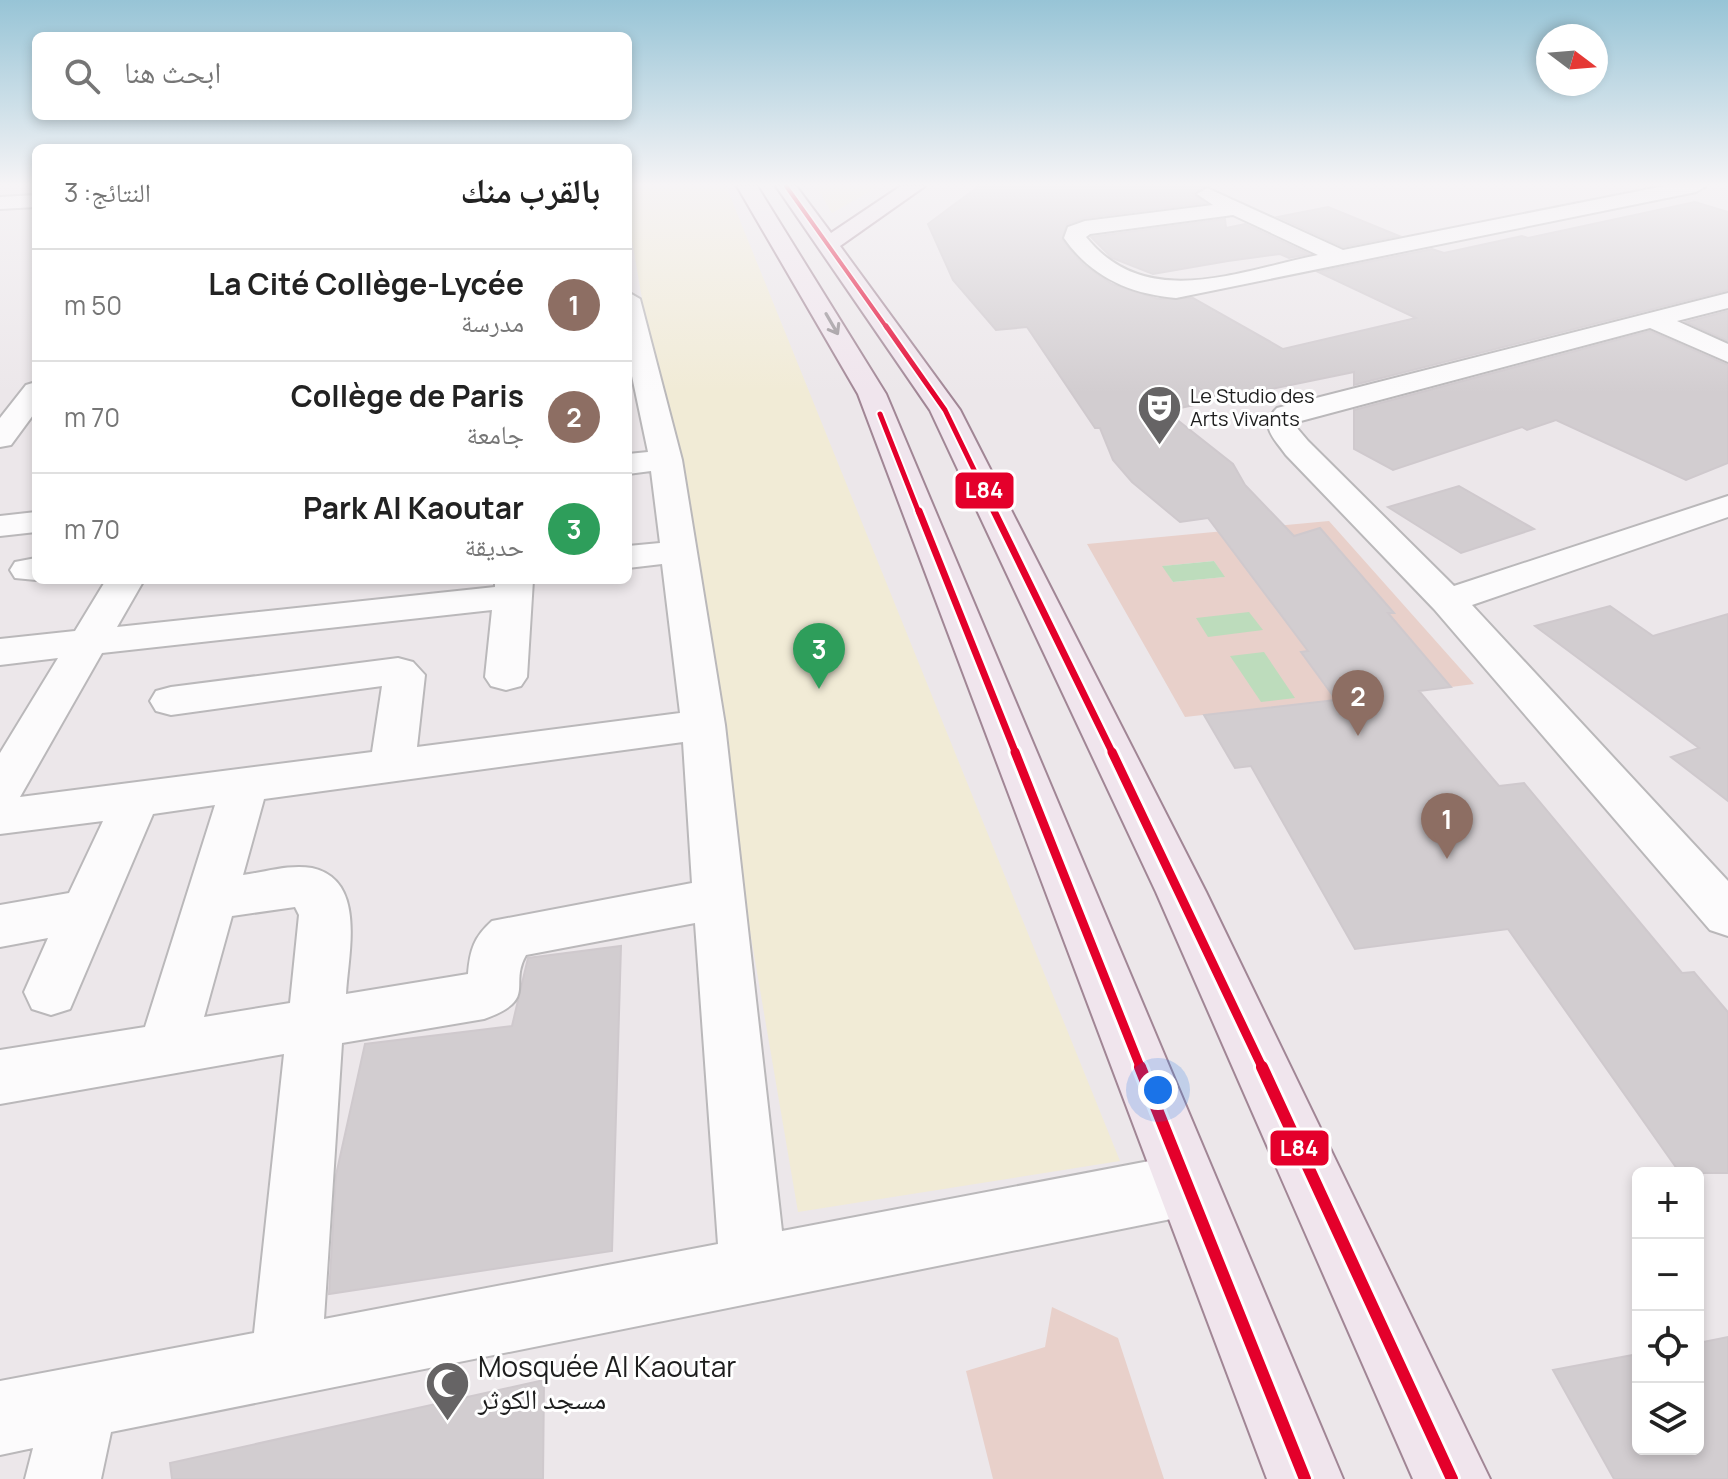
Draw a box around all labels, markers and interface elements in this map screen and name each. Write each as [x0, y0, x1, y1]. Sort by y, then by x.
north arrow [1536, 24, 1608, 96]
search box [32, 32, 632, 120]
text: ابحث هنا [124, 51, 221, 92]
icon: search [60, 54, 104, 98]
text: بالقرب منك [460, 167, 600, 213]
text: النتائج: 3 [64, 174, 151, 210]
text: La Cité Collège-Lycée [208, 263, 524, 304]
text: 50 m [64, 287, 122, 323]
text: 1 [568, 287, 580, 323]
text: مدرسة [461, 304, 524, 340]
one-way arrow [825, 312, 840, 336]
text: Collège de Paris [291, 375, 524, 416]
place label: Le Studio des Arts Vivants [1190, 382, 1315, 432]
theatre icon: Le Studio des Arts Vivants [1135, 383, 1183, 446]
text: 70 m [64, 399, 120, 435]
text: 2 [566, 399, 582, 435]
text: جامعة [467, 416, 524, 452]
line badge: L84 [954, 471, 1015, 510]
text: L84 [965, 475, 1003, 505]
text: Park Al Kaoutar [303, 487, 524, 528]
text: 70 m [64, 511, 120, 547]
text: 3 [566, 511, 582, 547]
text: حديقة [464, 528, 524, 564]
pin: 3 [793, 623, 845, 689]
pin: 2 [1332, 670, 1384, 736]
pin: 1 [1421, 793, 1473, 859]
your location [1138, 1070, 1178, 1110]
line badge: L84 [1269, 1129, 1330, 1167]
text: L84 [1280, 1133, 1318, 1163]
map controls [1632, 1167, 1704, 1455]
button: + [1632, 1167, 1704, 1239]
button: − [1632, 1239, 1704, 1311]
button: locate [1632, 1311, 1704, 1383]
place label: Mosquée Al Kaoutar مسجد الكوثر [477, 1347, 736, 1417]
mosque icon: Mosquée Al Kaoutar مسجد الكوثر [423, 1359, 471, 1422]
button: layers [1632, 1383, 1704, 1455]

